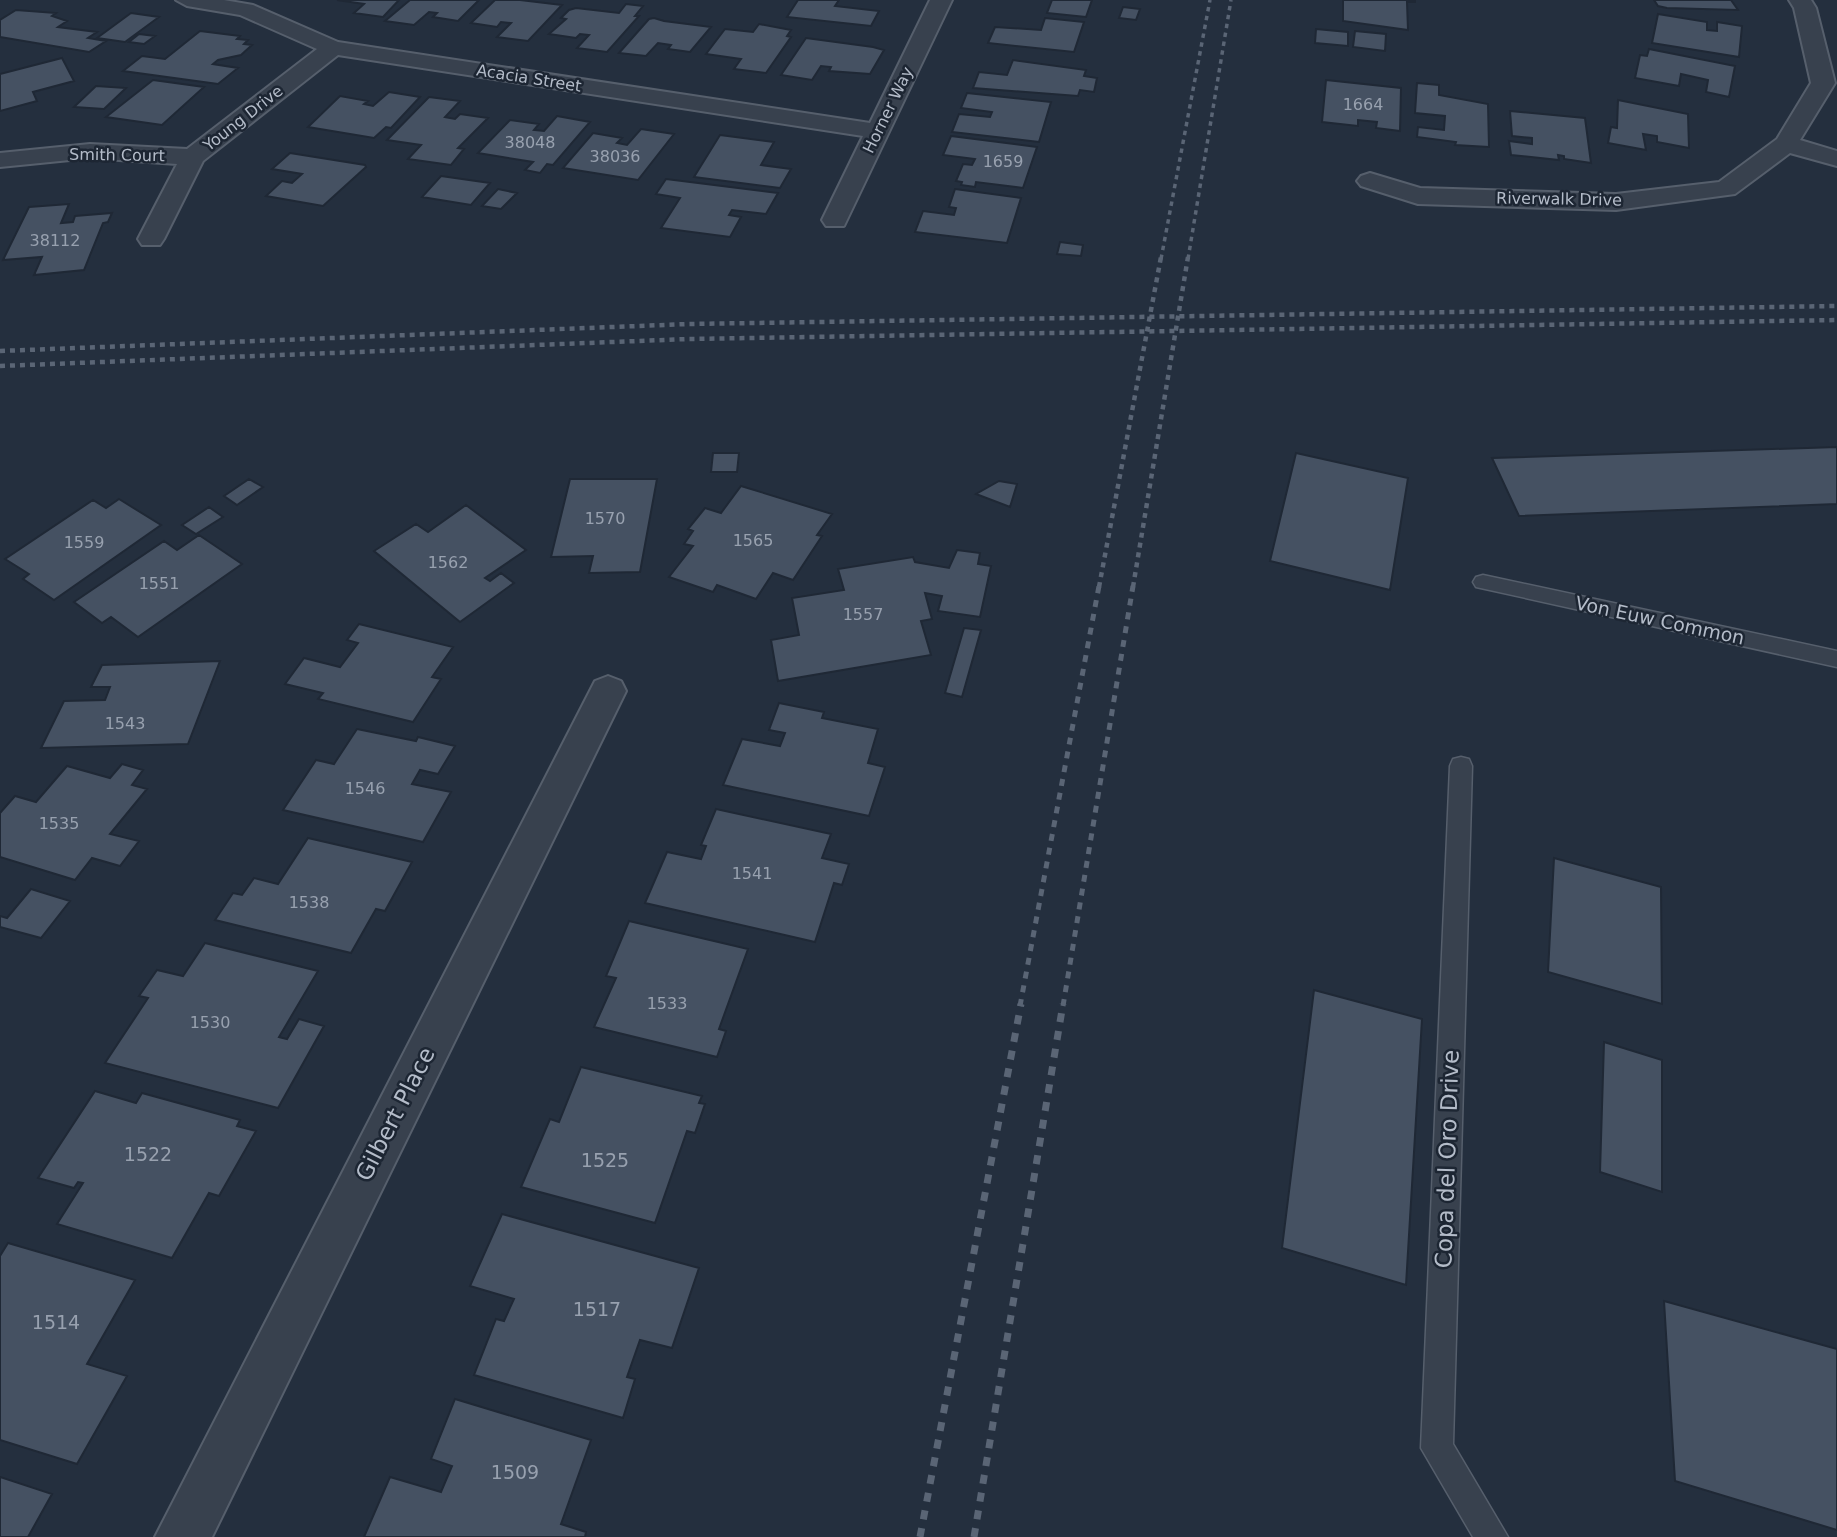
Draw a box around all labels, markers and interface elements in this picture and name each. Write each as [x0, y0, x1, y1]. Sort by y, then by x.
street label: Acacia Street [475, 60, 583, 96]
street label: Horner Way [859, 64, 917, 156]
street label: Young Drive [199, 81, 287, 156]
house number: 1664 [1343, 95, 1383, 114]
house number: 38048 [505, 133, 555, 152]
street label: Smith Court [69, 145, 165, 165]
house number: 38036 [590, 147, 640, 166]
house number: 1659 [983, 152, 1023, 171]
street label: Riverwalk Drive [1496, 188, 1622, 210]
house number: 38112 [30, 231, 80, 250]
house number: 1570 [585, 509, 625, 528]
house number: 1565 [733, 531, 773, 550]
house number: 1559 [64, 533, 104, 552]
house number: 1562 [428, 553, 468, 572]
house number: 1551 [139, 574, 179, 593]
street label: Von Euw Common [1573, 591, 1747, 649]
house number: 1557 [843, 605, 883, 624]
house number: 1543 [105, 714, 145, 733]
house number: 1546 [345, 779, 385, 798]
house number: 1535 [39, 814, 79, 833]
house number: 1541 [732, 864, 772, 883]
house number: 1538 [289, 893, 329, 912]
house number: 1533 [647, 994, 687, 1013]
house number: 1530 [190, 1013, 230, 1032]
street label: Gilbert Place [350, 1043, 440, 1185]
street label: Copa del Oro Drive [1430, 1049, 1464, 1269]
house number: 1522 [124, 1143, 172, 1165]
house number: 1525 [581, 1149, 629, 1171]
house number: 1517 [573, 1298, 621, 1320]
house number: 1514 [32, 1311, 80, 1333]
house number: 1509 [491, 1461, 539, 1483]

